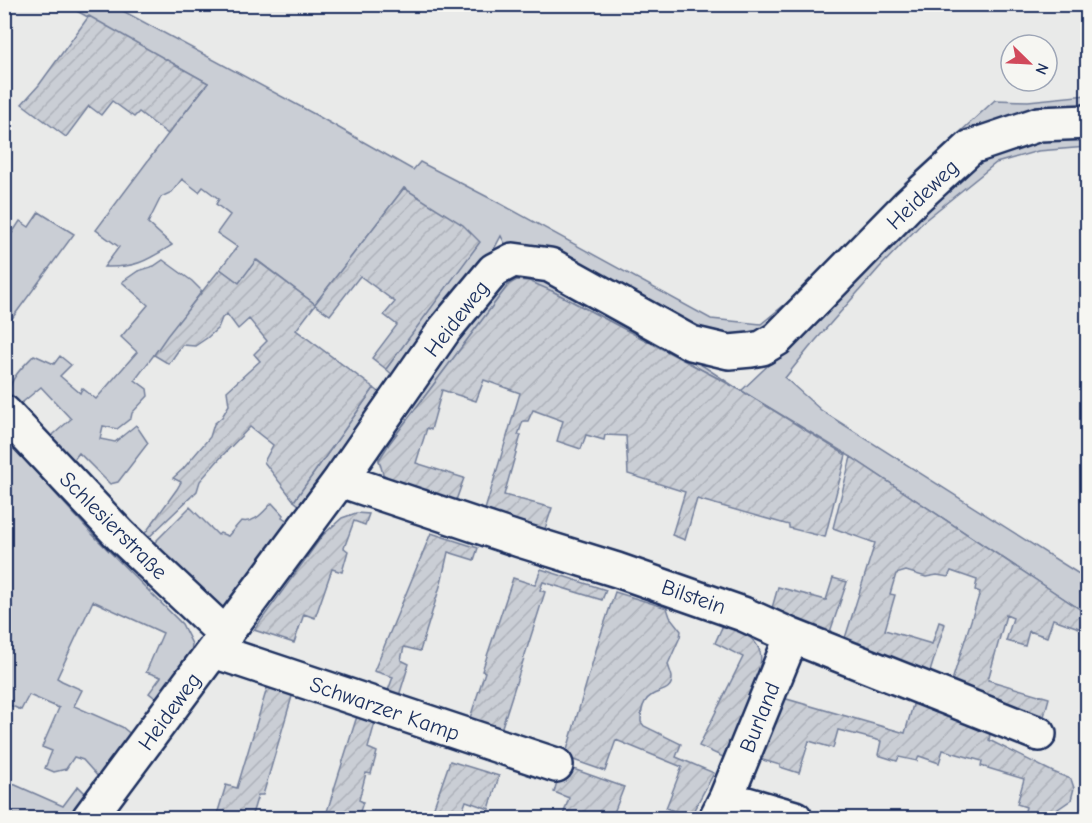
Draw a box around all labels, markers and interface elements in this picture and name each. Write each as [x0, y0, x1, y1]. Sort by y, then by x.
north arrow [999, 33, 1059, 93]
text: N [1031, 60, 1052, 77]
street label: Heideweg [881, 154, 964, 235]
street label: Heideweg [419, 275, 495, 362]
street label: Schlesierstraße [54, 466, 173, 585]
street label: Bilstein [658, 574, 729, 620]
street label: Heideweg [133, 668, 207, 756]
street label: Schwarzer Kamp [306, 671, 463, 747]
street label: Burland [734, 678, 786, 756]

